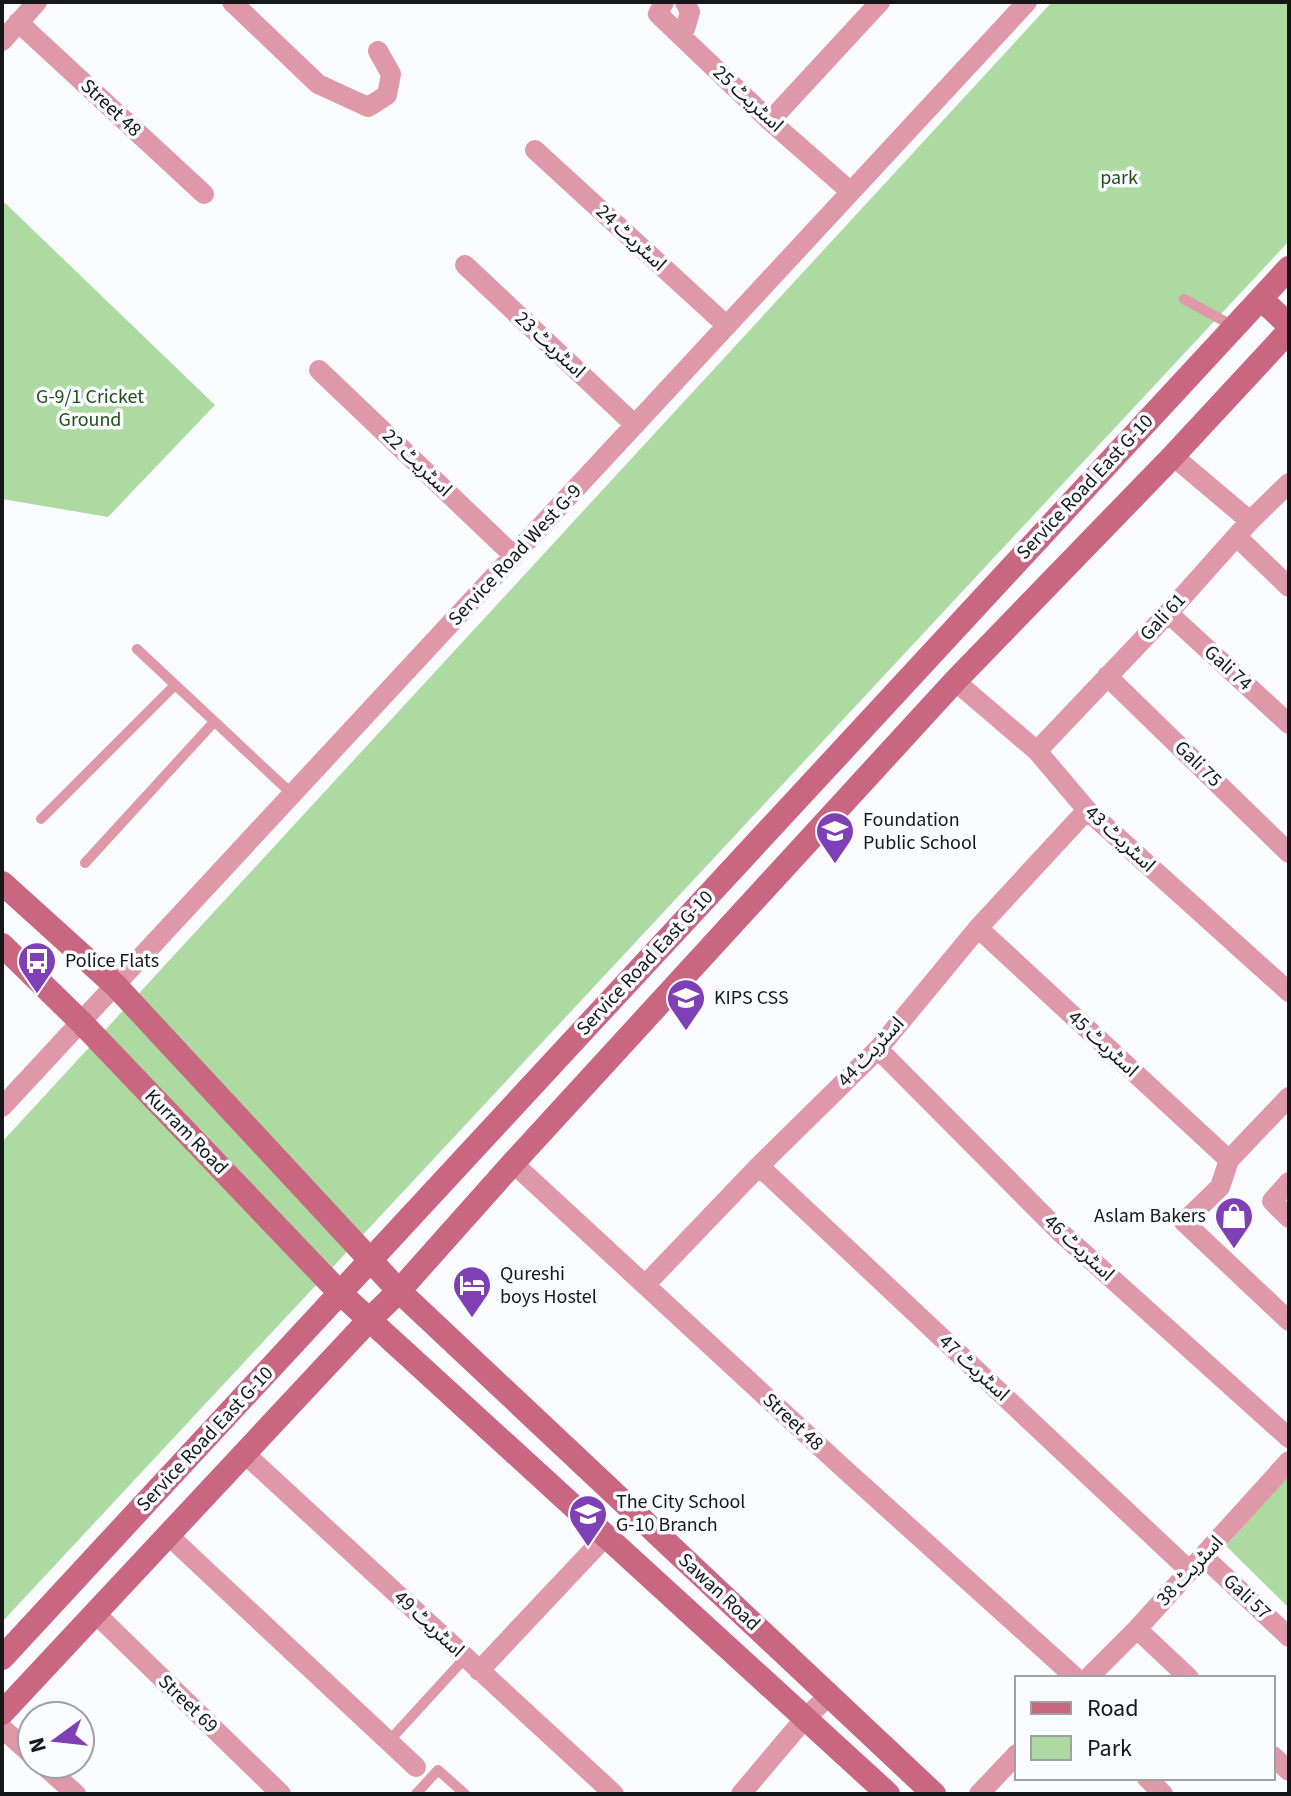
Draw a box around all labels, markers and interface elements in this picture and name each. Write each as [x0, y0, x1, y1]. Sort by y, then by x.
street label: اسٹریٹ 25 [707, 59, 789, 139]
street label: Street 48 [74, 73, 148, 144]
park label: park [1100, 164, 1138, 192]
street label: اسٹریٹ 24 [590, 198, 672, 278]
street label: اسٹریٹ 23 [509, 305, 591, 385]
park label: G-9/1 Cricket Ground [36, 383, 144, 434]
street label: Service Road East G-10 [1010, 408, 1160, 566]
street label: اسٹریٹ 22 [376, 423, 458, 503]
street label: Service Road West G-9 [442, 478, 588, 632]
street label: Gali 61 [1134, 587, 1192, 647]
street label: Gali 74 [1198, 639, 1258, 697]
street label: Gali 75 [1168, 734, 1228, 794]
street label: اسٹریٹ 43 [1079, 799, 1161, 879]
place label: Foundation Public School [863, 806, 977, 857]
school or university icon: Foundation Public School [814, 810, 856, 865]
street label: Service Road East G-10 [570, 884, 720, 1042]
bus stop icon: Police Flats [16, 940, 58, 995]
place label: Police Flats [65, 947, 159, 975]
school or university icon: KIPS CSS [665, 977, 707, 1032]
place label: KIPS CSS [714, 984, 789, 1012]
street label: اسٹریٹ 45 [1062, 1004, 1144, 1084]
street label: اسٹریٹ 44 [831, 1011, 911, 1093]
street label: Kurram Road [138, 1083, 234, 1181]
shop icon: Aslam Bakers [1213, 1195, 1255, 1250]
place label: Aslam Bakers [1094, 1202, 1206, 1230]
street label: اسٹریٹ 46 [1038, 1208, 1120, 1288]
place label: Qureshi boys Hostel [500, 1260, 597, 1311]
hotel icon: Qureshi boys Hostel [451, 1264, 493, 1319]
street label: اسٹریٹ 47 [933, 1328, 1015, 1408]
street label: Service Road East G-10 [130, 1360, 280, 1518]
street label: Street 48 [756, 1387, 830, 1458]
place label: The City School G-10 Branch [616, 1488, 745, 1539]
school or university icon: The City School G-10 Branch [567, 1493, 609, 1548]
street label: اسٹریٹ 38 [1150, 1530, 1230, 1612]
street label: Sawan Road [672, 1547, 766, 1637]
street label: Gali 57 [1217, 1568, 1277, 1626]
street label: اسٹریٹ 49 [388, 1584, 470, 1664]
street label: Street 69 [152, 1668, 224, 1740]
legend [1015, 1676, 1275, 1780]
text: Road [1087, 1691, 1139, 1726]
north arrow [16, 1700, 96, 1780]
text: Park [1087, 1731, 1132, 1766]
text: N [20, 1734, 55, 1756]

